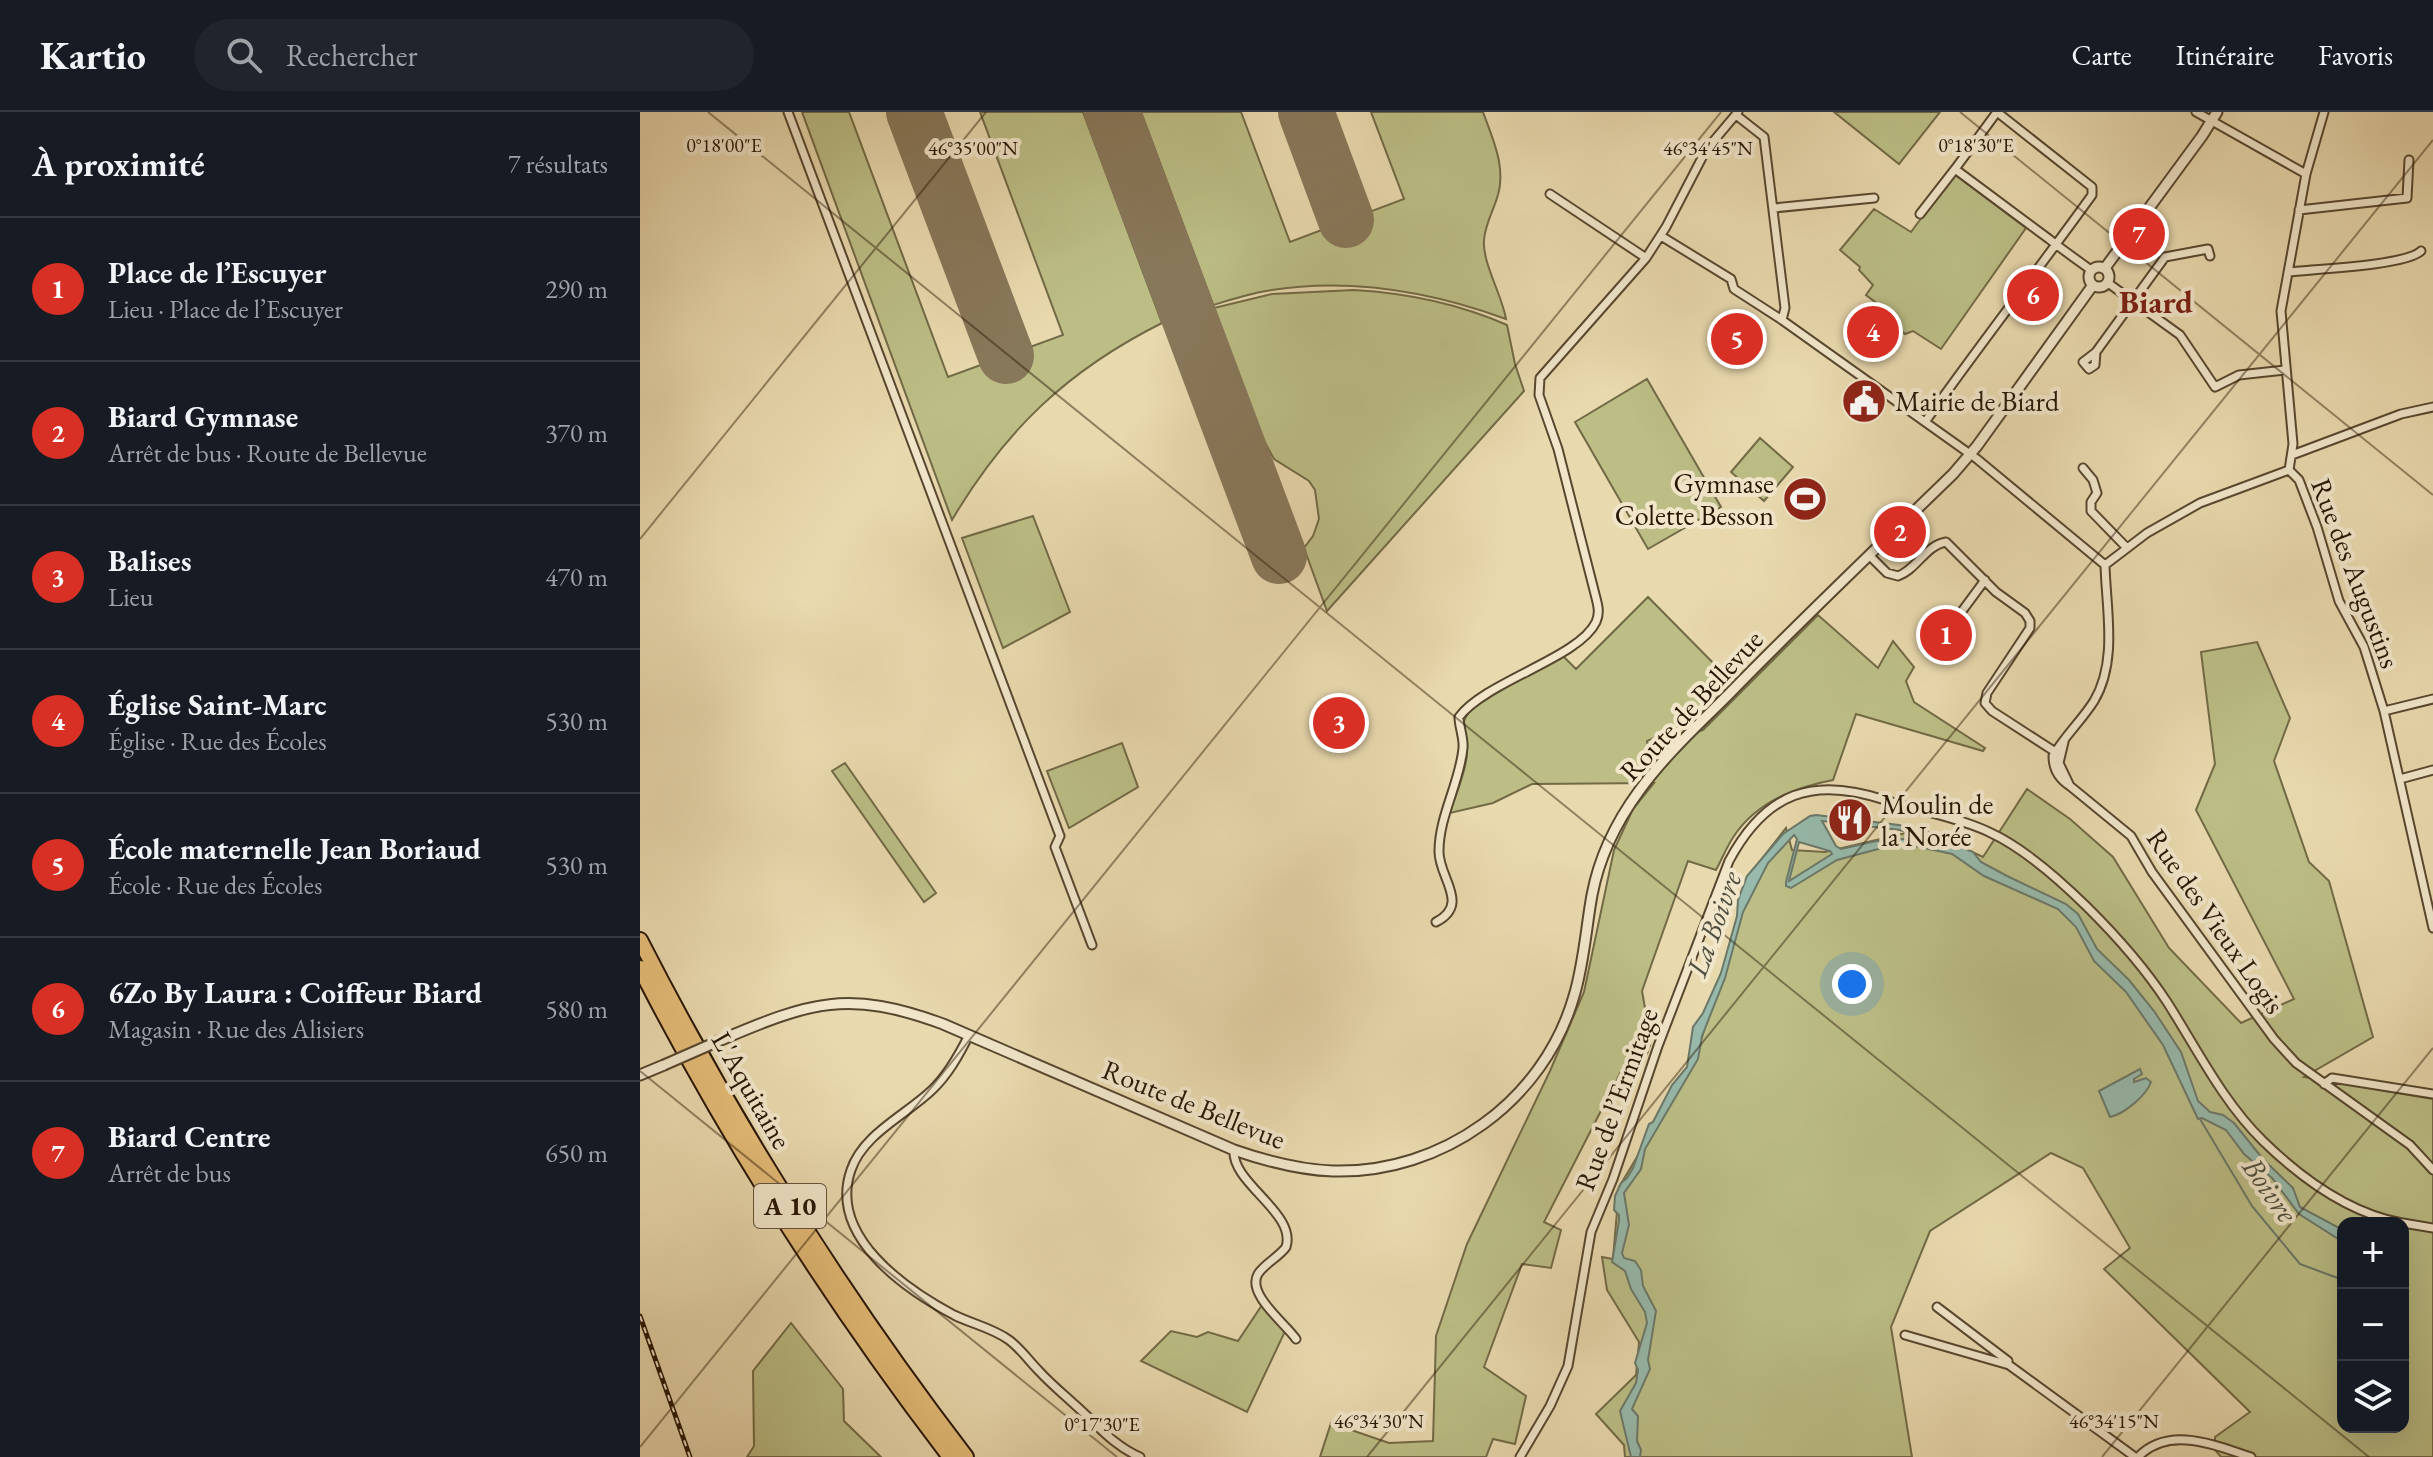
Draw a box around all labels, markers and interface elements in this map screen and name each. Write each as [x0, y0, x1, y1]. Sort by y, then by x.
search box [194, 19, 754, 91]
text: Kartio [40, 31, 146, 80]
icon: search [222, 33, 266, 77]
text: Rechercher [286, 36, 418, 75]
text: Carte [2072, 37, 2132, 73]
text: Itinéraire [2176, 37, 2274, 73]
text: Favoris [2318, 37, 2393, 73]
text: 0°18'00"E [686, 132, 762, 158]
text: 0°18'30"E [1938, 132, 2014, 158]
text: 46°35'00"N [928, 135, 1018, 161]
text: 46°34'45"N [1663, 135, 1753, 161]
text: À proximité [32, 142, 205, 186]
text: 7 résultats [508, 147, 608, 181]
pin: 7 [2113, 204, 2165, 264]
text: Place de l’Escuyer [108, 253, 327, 292]
pin: 6 [2007, 265, 2059, 325]
text: 1 [51, 272, 65, 306]
text: 290 m [545, 272, 608, 306]
district label: Biard [2119, 281, 2193, 323]
text: Lieu · Place de l’Escuyer [108, 292, 343, 326]
pin: 4 [1847, 302, 1899, 362]
pin: 5 [1711, 309, 1763, 369]
public building icon: Mairie de Biard [1840, 377, 1888, 425]
place label: Mairie de Biard [1895, 383, 2060, 419]
text: Biard Gymnase [108, 397, 298, 436]
text: 2 [51, 416, 65, 450]
text: 370 m [545, 416, 608, 450]
text: Arrêt de bus · Route de Bellevue [108, 436, 427, 470]
place label: Gymnase Colette Besson [1615, 465, 1774, 533]
street label: Rue des Augustins [2303, 473, 2409, 673]
sports icon: Gymnase Colette Besson [1781, 475, 1829, 523]
pin: 2 [1874, 502, 1926, 562]
text: Balises [108, 541, 191, 580]
text: 3 [51, 560, 65, 594]
text: 470 m [545, 560, 608, 594]
text: Lieu [108, 580, 153, 614]
pin: 1 [1920, 605, 1972, 665]
street label: Route de Bellevue [1612, 622, 1770, 788]
text: Église Saint-Marc [108, 685, 327, 724]
pin: 3 [1313, 693, 1365, 753]
text: 4 [51, 704, 65, 738]
text: 530 m [545, 704, 608, 738]
text: Église · Rue des Écoles [108, 724, 327, 758]
place label: Moulin de la Norée [1881, 786, 1993, 854]
restaurant icon: Moulin de la Norée [1826, 796, 1874, 844]
street label: Rue des Vieux Logis [2139, 822, 2293, 1020]
text: École maternelle Jean Boriaud [108, 829, 481, 868]
text: 5 [51, 848, 65, 882]
text: 530 m [545, 848, 608, 882]
water label: La Boivre [1676, 865, 1751, 983]
text: École · Rue des Écoles [108, 868, 322, 902]
your location [1832, 964, 1872, 1004]
text: 6Zo By Laura : Coiffeur Biard [108, 973, 482, 1012]
text: 6 [51, 992, 65, 1026]
text: 580 m [545, 992, 608, 1026]
street label: Rue de l’Ermitage [1566, 1003, 1666, 1195]
text: Magasin · Rue des Alisiers [108, 1012, 364, 1046]
street label: L'Aquitaine [704, 1025, 800, 1155]
street label: Route de Bellevue [1097, 1051, 1291, 1157]
text: Biard Centre [108, 1117, 271, 1156]
text: 7 [51, 1136, 65, 1170]
text: 650 m [545, 1136, 608, 1170]
water label: Boivre [2233, 1149, 2307, 1231]
text: Arrêt de bus [108, 1156, 231, 1190]
road number: A 10 [754, 1184, 826, 1228]
map controls [2337, 1217, 2409, 1433]
button: + [2337, 1217, 2409, 1289]
button: − [2337, 1289, 2409, 1361]
button: layers [2337, 1361, 2409, 1433]
text: 46°34'30"N [1334, 1408, 1424, 1434]
text: 46°34'15"N [2069, 1408, 2159, 1434]
text: 0°17'30"E [1064, 1411, 1140, 1437]

